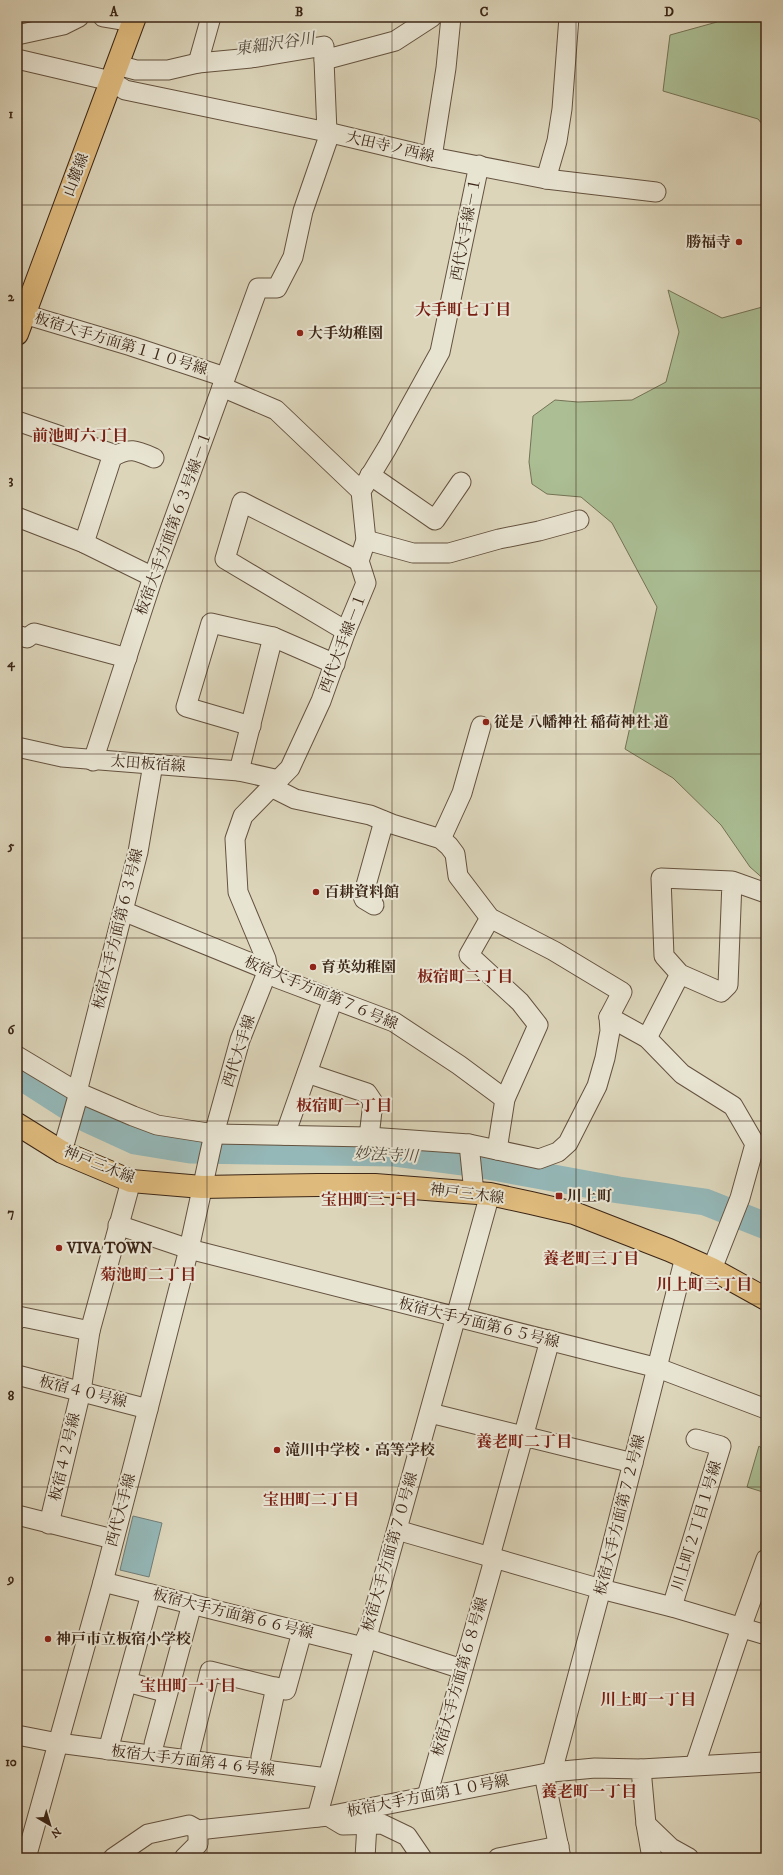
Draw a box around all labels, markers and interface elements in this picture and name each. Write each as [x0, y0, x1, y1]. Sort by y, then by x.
text: A [109, 4, 119, 20]
text: B [295, 4, 303, 20]
text: C [480, 4, 489, 20]
text: D [664, 4, 674, 20]
water label: 東細沢谷川 [234, 28, 318, 59]
text: 1 [9, 106, 14, 122]
street label: 大田寺ノ西線 [344, 128, 436, 166]
street label: 山麓線 [59, 151, 93, 199]
street label: 西代大手線－１ [447, 176, 485, 282]
place label: 勝福寺 [686, 233, 731, 252]
marker: 勝福寺 [734, 237, 744, 247]
text: 2 [8, 289, 15, 305]
district label: 大手町七丁目 [415, 300, 511, 320]
street label: 板宿大手方面第１１０号線 [32, 309, 210, 379]
place label: 大手幼稚園 [308, 324, 383, 343]
marker: 大手幼稚園 [295, 328, 305, 338]
district label: 前池町六丁目 [32, 426, 128, 446]
street label: 板宿大手方面第６３号線－１ [132, 428, 216, 618]
text: 3 [9, 472, 14, 488]
street label: 西代大手線－１ [315, 591, 371, 695]
text: 4 [6, 655, 15, 672]
place label: 従是 八幡神社 稲荷神社 道 [494, 713, 669, 732]
marker: 従是 八幡神社 稲荷神社 道 [481, 717, 491, 727]
street label: 太田板宿線 [110, 752, 186, 776]
text: 5 [7, 838, 15, 854]
street label: 板宿大手方面第６３号線 [89, 847, 147, 1011]
place label: 百耕資料館 [324, 883, 399, 902]
marker: 百耕資料館 [311, 887, 321, 897]
street label: 板宿大手方面第７６号線 [241, 952, 401, 1034]
place label: 育英幼稚園 [321, 958, 396, 977]
marker: 育英幼稚園 [308, 962, 318, 972]
district label: 板宿町二丁目 [417, 967, 513, 987]
street label: 西代大手線 [218, 1012, 260, 1090]
text: 6 [8, 1022, 16, 1038]
district label: 板宿町一丁目 [296, 1096, 392, 1116]
street label: 神戸三木線 [61, 1142, 137, 1188]
water label: 妙法寺川 [354, 1143, 420, 1167]
street label: 神戸三木線 [429, 1180, 505, 1208]
place label: 川上町 [567, 1187, 612, 1206]
district label: 宝田町三丁目 [321, 1190, 417, 1210]
marker: 川上町 [554, 1191, 564, 1201]
text: 7 [8, 1205, 15, 1221]
place label: VIVA TOWN [66, 1239, 153, 1258]
marker: VIVA TOWN [54, 1243, 64, 1253]
district label: 養老町三丁目 [543, 1249, 639, 1269]
district label: 菊池町二丁目 [100, 1265, 196, 1285]
district label: 川上町三丁目 [656, 1275, 752, 1295]
street label: 板宿大手方面第６５号線 [397, 1294, 561, 1352]
street label: 板宿４０号線 [37, 1372, 129, 1412]
text: 8 [8, 1388, 15, 1404]
street label: 板宿４２号線 [46, 1411, 84, 1503]
district label: 養老町二丁目 [476, 1432, 572, 1452]
street label: 板宿大手方面第７２号線 [591, 1433, 649, 1597]
place label: 滝川中学校・高等学校 [285, 1441, 435, 1460]
marker: 滝川中学校・高等学校 [272, 1445, 282, 1455]
street label: 川上町２丁目１号線 [668, 1459, 726, 1593]
street label: 板宿大手方面第７０号線 [358, 1470, 422, 1634]
street label: 西代大手線 [102, 1471, 140, 1549]
district label: 宝田町二丁目 [263, 1490, 359, 1510]
text: 9 [7, 1571, 14, 1587]
street label: 板宿大手方面第６６号線 [151, 1585, 315, 1643]
street label: 板宿大手方面第６８号線 [428, 1595, 492, 1759]
place label: 神戸市立板宿小学校 [56, 1630, 191, 1649]
marker: 神戸市立板宿小学校 [43, 1634, 53, 1644]
district label: 宝田町一丁目 [140, 1676, 236, 1696]
district label: 川上町一丁目 [600, 1690, 696, 1710]
street label: 板宿大手方面第４６号線 [110, 1742, 276, 1780]
text: 10 [5, 1754, 17, 1770]
street label: 板宿大手方面第１０号線 [345, 1771, 511, 1821]
district label: 養老町一丁目 [541, 1782, 637, 1802]
north arrow [30, 1805, 70, 1845]
text: N [48, 1824, 63, 1840]

